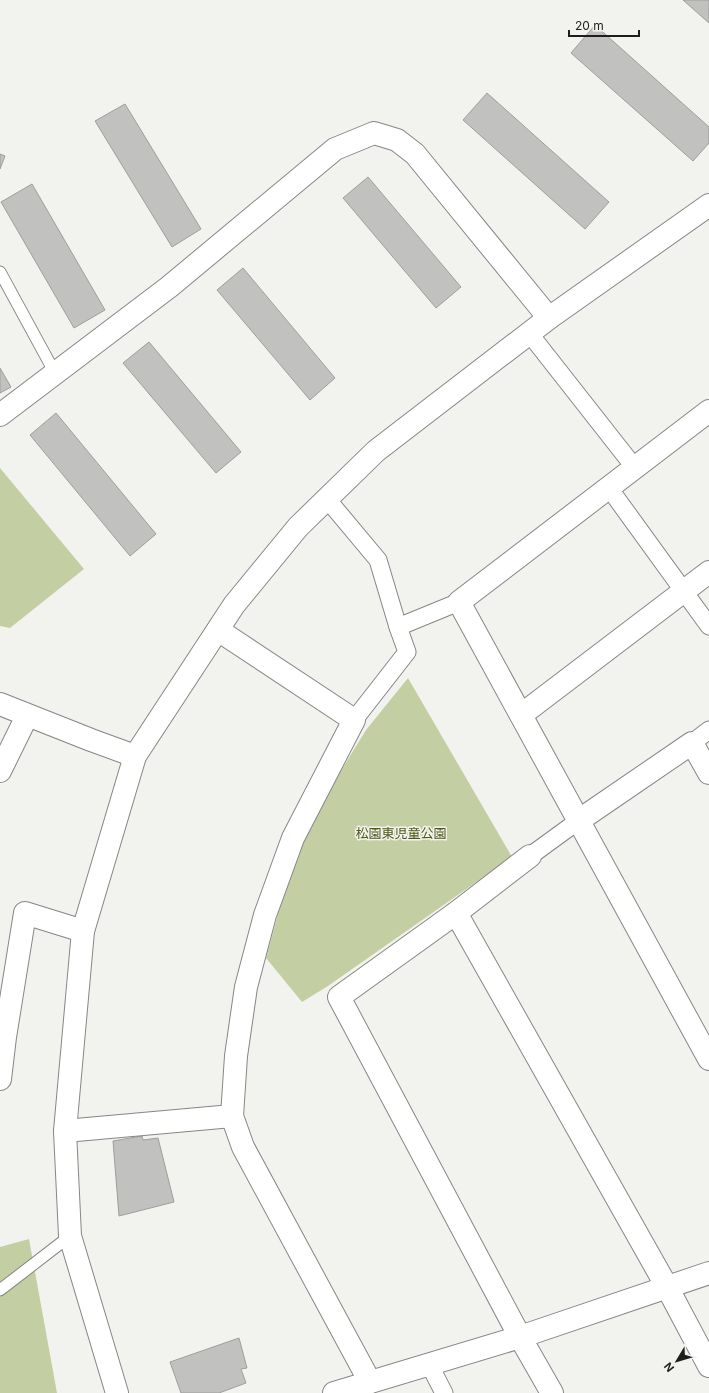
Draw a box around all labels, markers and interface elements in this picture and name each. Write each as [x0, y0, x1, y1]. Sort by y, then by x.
scale bar [569, 12, 639, 38]
text: 20 m [575, 18, 604, 33]
park label: 松園東児童公園 [355, 825, 447, 841]
north arrow [657, 1341, 697, 1381]
text: N [661, 1360, 677, 1375]

